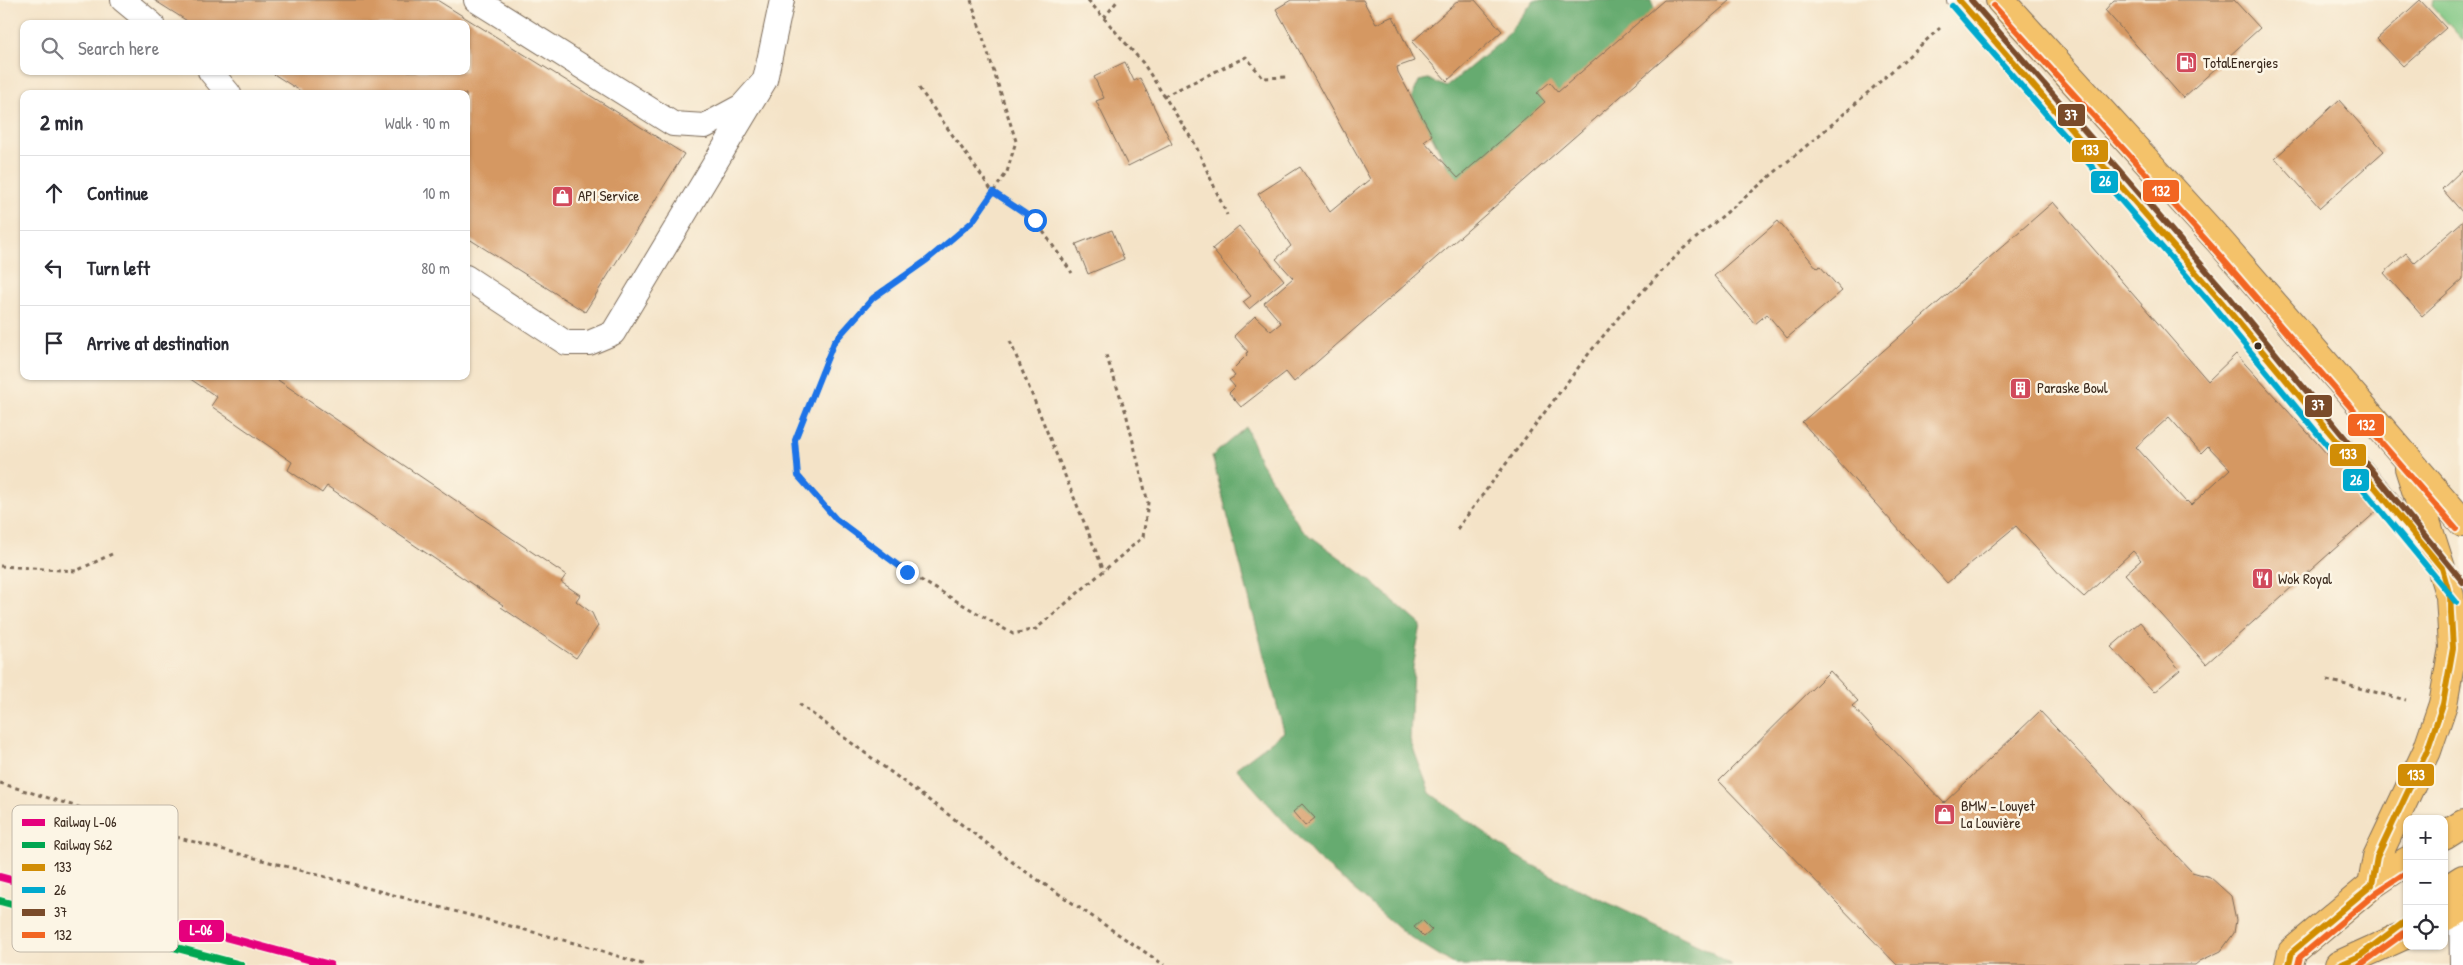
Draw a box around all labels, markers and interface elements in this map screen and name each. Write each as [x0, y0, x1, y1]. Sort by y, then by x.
search box [20, 20, 470, 75]
icon: search [38, 34, 66, 62]
text: Search here [78, 35, 159, 61]
fuel station icon: TotalEnergies [2175, 51, 2199, 75]
place label: TotalEnergies [2203, 52, 2278, 73]
line badge: 37 [2057, 103, 2086, 127]
text: 37 [2064, 105, 2078, 124]
text: 2 min [40, 108, 83, 137]
text: Walk · 90 m [385, 112, 450, 134]
line badge: 133 [2071, 139, 2109, 163]
text: 133 [2081, 140, 2100, 159]
line badge: 26 [2090, 170, 2119, 194]
text: 26 [2099, 171, 2111, 190]
icon: ahead [40, 179, 68, 207]
line badge: 132 [2142, 179, 2180, 203]
text: Continue [87, 180, 148, 206]
text: 132 [2152, 181, 2170, 200]
text: 10 m [422, 182, 450, 204]
shop icon: API Service [550, 184, 574, 208]
place label: API Service [578, 185, 639, 206]
route start [1024, 209, 1047, 232]
icon: left [40, 254, 68, 282]
text: Turn left [87, 255, 150, 281]
text: 80 m [421, 257, 450, 279]
icon: arrive [40, 329, 68, 357]
text: Arrive at destination [87, 330, 229, 356]
unlabelled marker [2253, 341, 2263, 351]
building icon: Paraske Bowl [2009, 376, 2033, 400]
place label: Paraske Bowl [2037, 377, 2108, 398]
line badge: 37 [2304, 394, 2333, 418]
text: 37 [2311, 395, 2325, 414]
line badge: 132 [2347, 413, 2385, 437]
text: 132 [2357, 415, 2375, 434]
line badge: 133 [2329, 443, 2367, 467]
text: 133 [2339, 444, 2358, 463]
line badge: 26 [2342, 468, 2370, 492]
text: 26 [2350, 470, 2362, 489]
route end [896, 561, 919, 584]
restaurant icon: Wok Royal [2250, 567, 2274, 591]
place label: Wok Royal [2278, 568, 2332, 589]
line badge: 133 [2397, 763, 2435, 787]
text: 133 [2407, 765, 2426, 784]
place label: BMW - Louyet La Louvière [1961, 795, 2036, 833]
shop icon: BMW - Louyet La Louvière [1933, 803, 1957, 827]
legend [12, 805, 178, 952]
text: Railway L-06 [54, 812, 117, 832]
map controls [2403, 815, 2448, 950]
button: + [2403, 815, 2448, 860]
text: Railway S62 [54, 835, 113, 855]
text: 133 [54, 857, 72, 876]
button: − [2403, 860, 2448, 905]
text: 26 [54, 880, 67, 899]
text: 37 [54, 902, 67, 921]
button: locate [2403, 905, 2448, 950]
line badge: L-06 [178, 919, 225, 943]
text: L-06 [190, 920, 213, 939]
text: 132 [54, 925, 72, 944]

